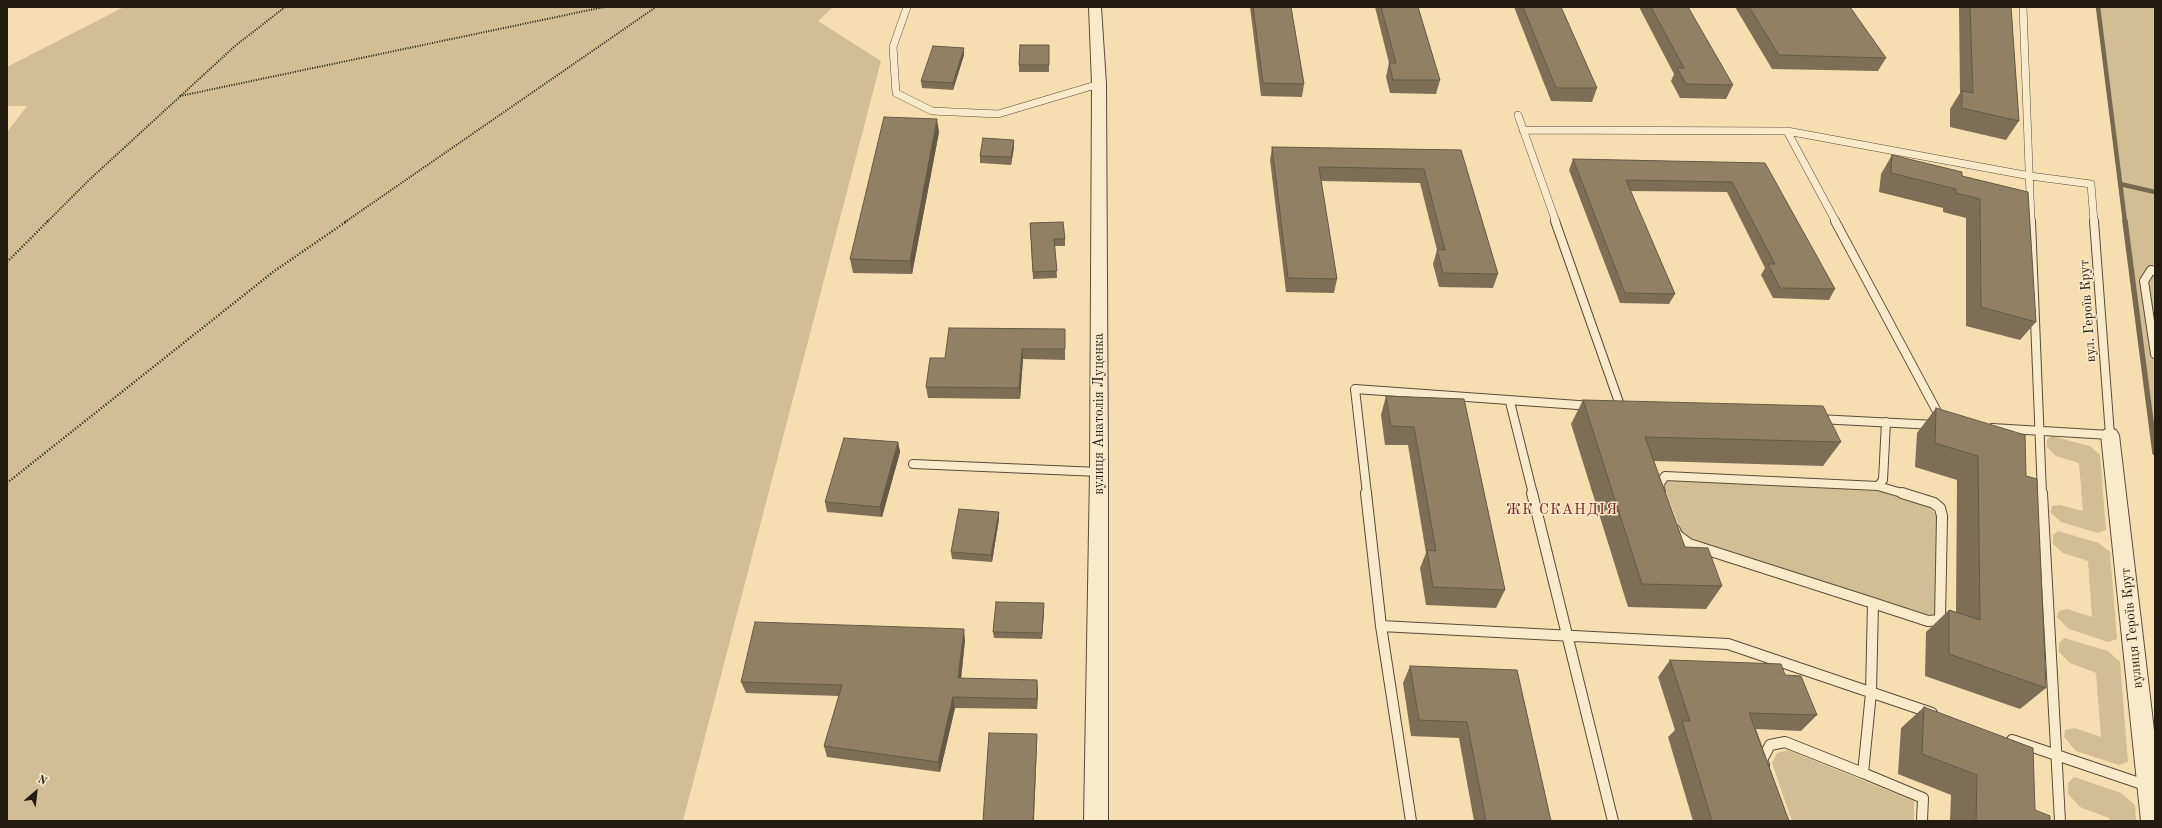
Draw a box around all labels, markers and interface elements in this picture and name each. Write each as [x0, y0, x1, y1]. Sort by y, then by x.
street label: вул. Героїв Крут [2076, 259, 2100, 363]
street label: вулиця Анатолія Луценка [1091, 333, 1107, 495]
district label: ЖК СКАНДІЯ [1506, 501, 1618, 519]
street label: вулиця Героїв Крут [2117, 567, 2147, 689]
north arrow [16, 772, 56, 812]
text: N [36, 774, 48, 788]

